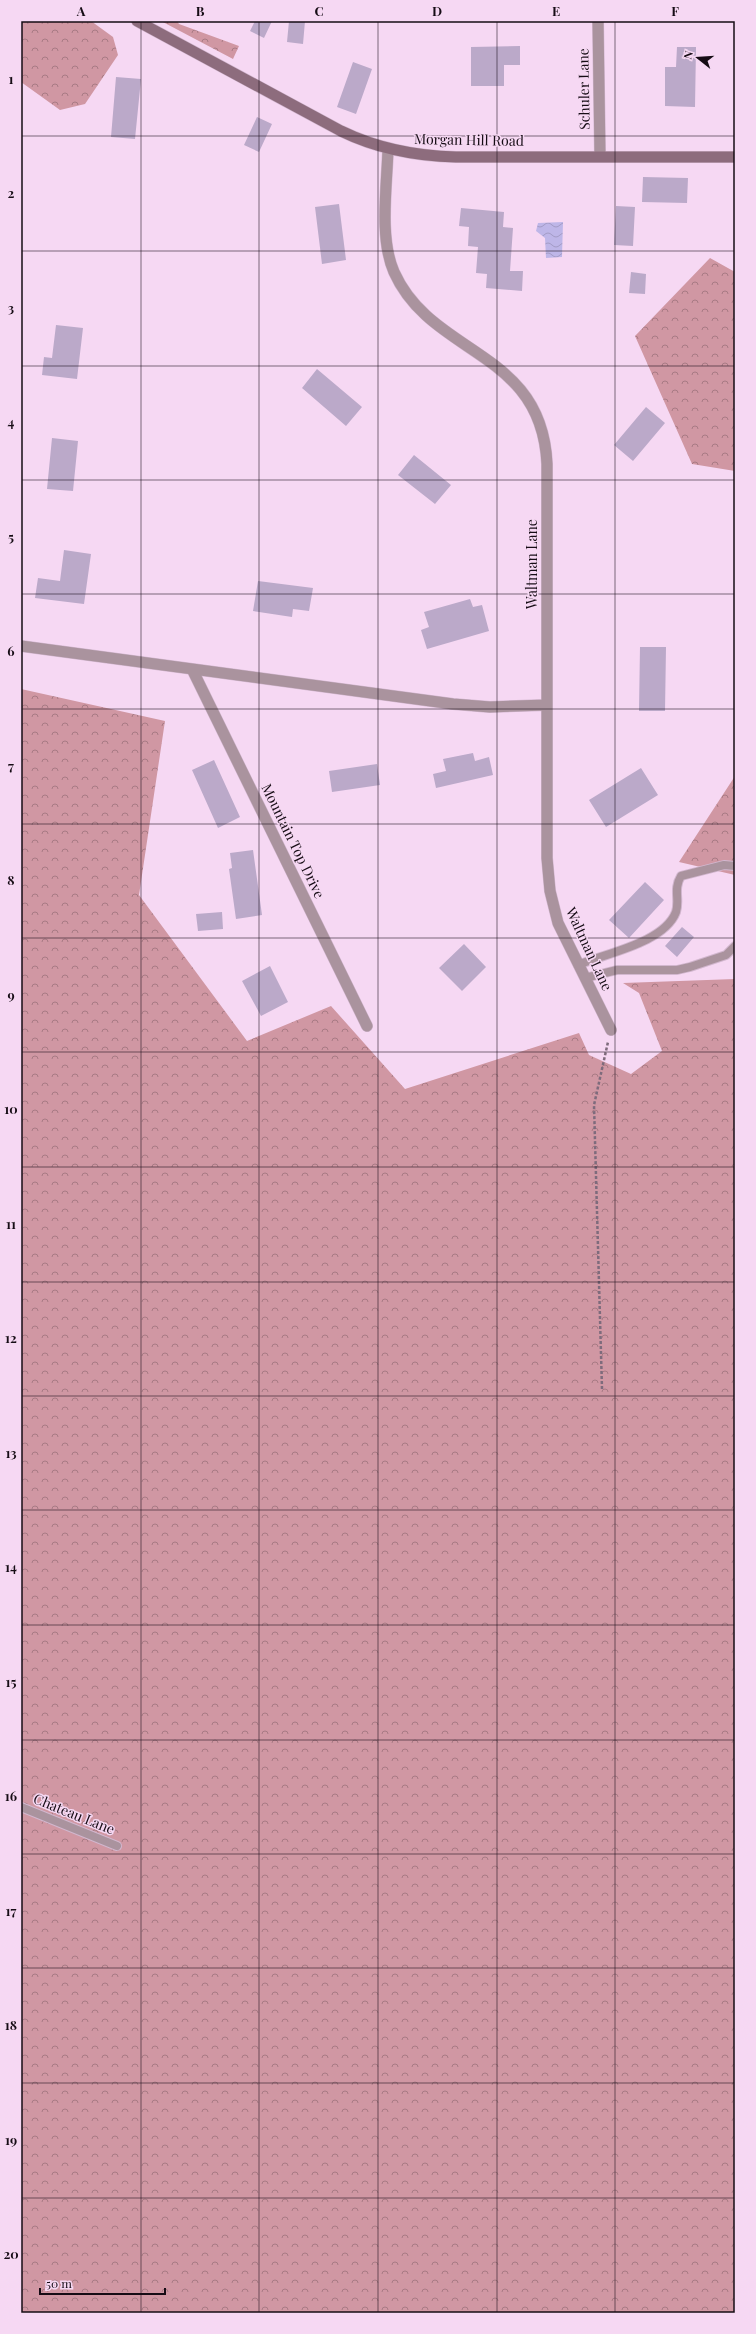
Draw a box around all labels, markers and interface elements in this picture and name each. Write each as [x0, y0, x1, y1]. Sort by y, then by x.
text: A [76, 2, 86, 19]
text: B [196, 2, 205, 19]
text: C [314, 2, 324, 19]
text: D [432, 2, 442, 19]
text: E [552, 2, 560, 19]
text: F [671, 2, 679, 19]
north arrow [678, 38, 718, 78]
street label: Schuler Lane [573, 48, 594, 130]
text: N [680, 49, 696, 61]
text: 1 [9, 70, 14, 87]
street label: Morgan Hill Road [414, 129, 524, 150]
text: 2 [8, 184, 15, 201]
text: 3 [8, 299, 14, 316]
text: 4 [8, 413, 15, 430]
street label: Waltman Lane [522, 519, 541, 610]
text: 5 [8, 528, 14, 545]
text: 6 [7, 642, 15, 659]
text: 7 [8, 757, 14, 774]
street label: Mountain Top Drive [257, 780, 329, 901]
text: 8 [7, 871, 15, 888]
street label: Waltman Lane [561, 903, 617, 993]
text: 9 [7, 986, 15, 1003]
text: 10 [4, 1100, 18, 1117]
text: 11 [6, 1215, 16, 1232]
text: 12 [5, 1329, 17, 1346]
text: 13 [5, 1444, 17, 1461]
text: 14 [5, 1558, 17, 1575]
text: 15 [6, 1673, 16, 1690]
text: 16 [5, 1787, 17, 1804]
street label: Chateau Lane [31, 1789, 118, 1838]
text: 17 [6, 1902, 17, 1919]
text: 18 [5, 2016, 17, 2033]
text: 19 [5, 2131, 17, 2148]
text: 20 [3, 2245, 19, 2262]
scale bar [40, 2270, 165, 2296]
text: 50 m [46, 2275, 72, 2291]

